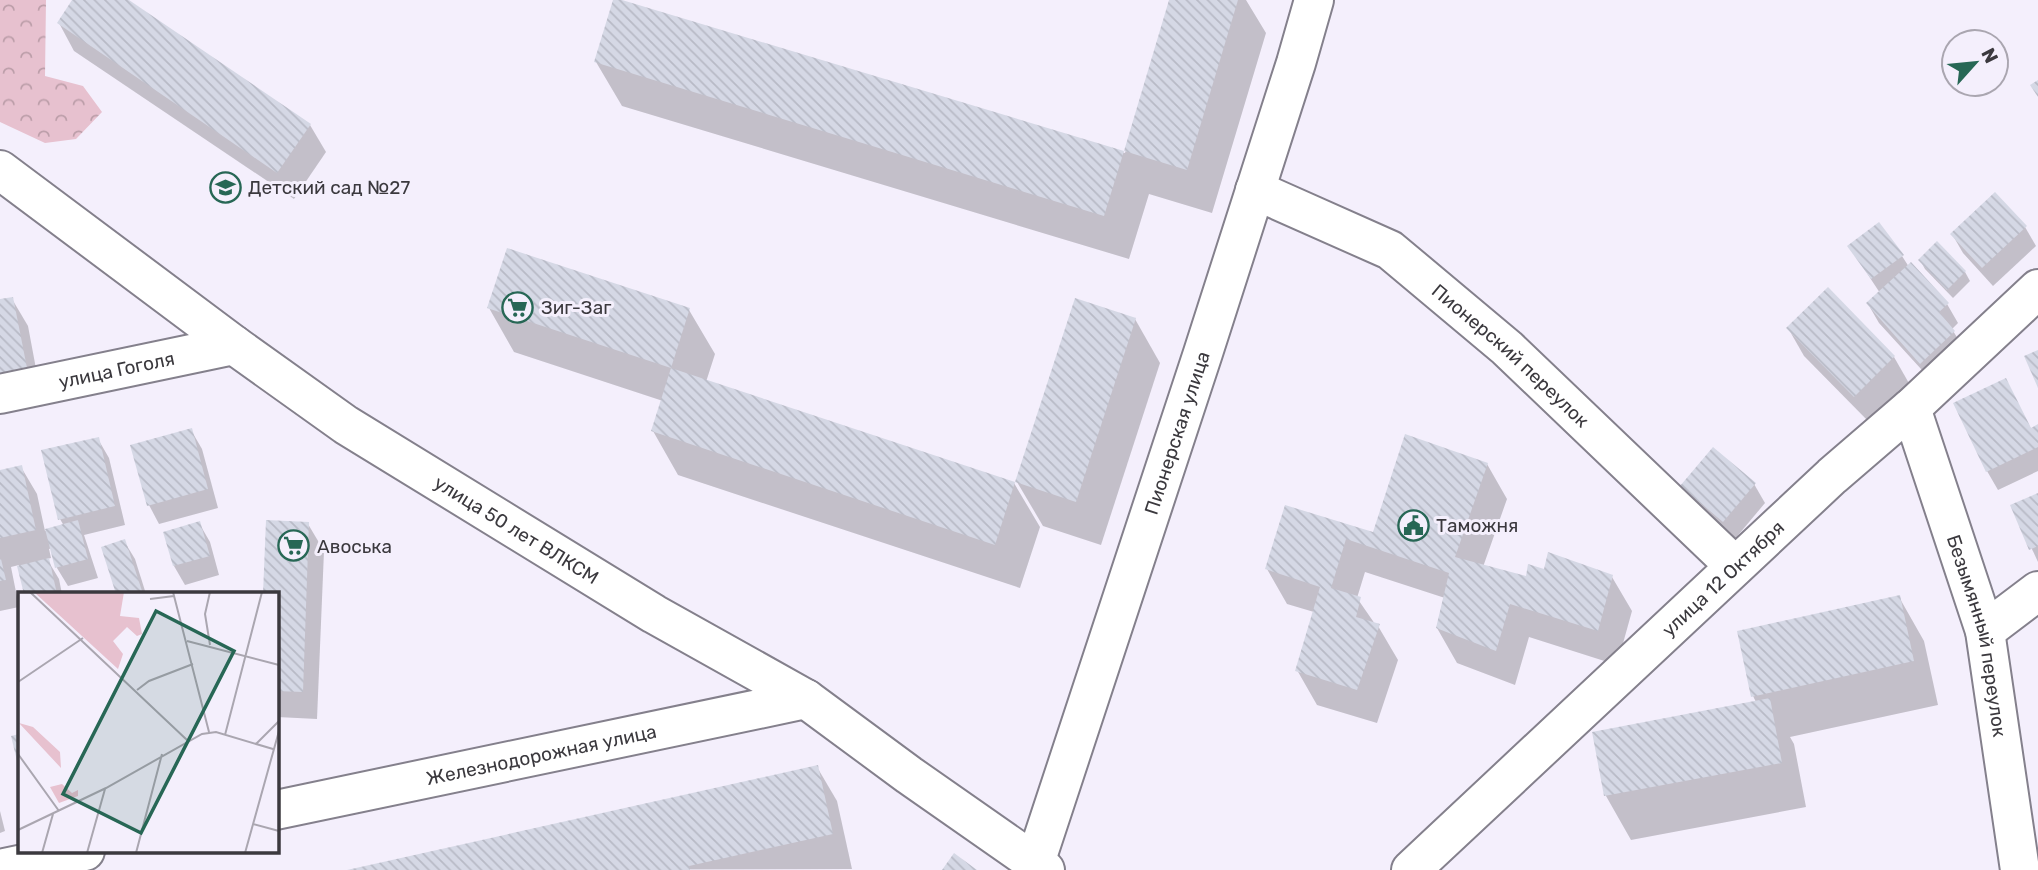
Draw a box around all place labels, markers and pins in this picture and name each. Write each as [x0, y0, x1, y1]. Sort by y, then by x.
school or university icon: Детский сад №27 [208, 170, 242, 204]
place label: Детский сад №27 [248, 176, 410, 199]
supermarket icon: Зиг-Заг [501, 290, 535, 324]
place label: Зиг-Заг [541, 296, 611, 319]
public building icon: Таможня [1396, 508, 1430, 542]
place label: Таможня [1436, 514, 1518, 537]
supermarket icon: Авоська [277, 529, 311, 563]
place label: Авоська [317, 535, 392, 558]

